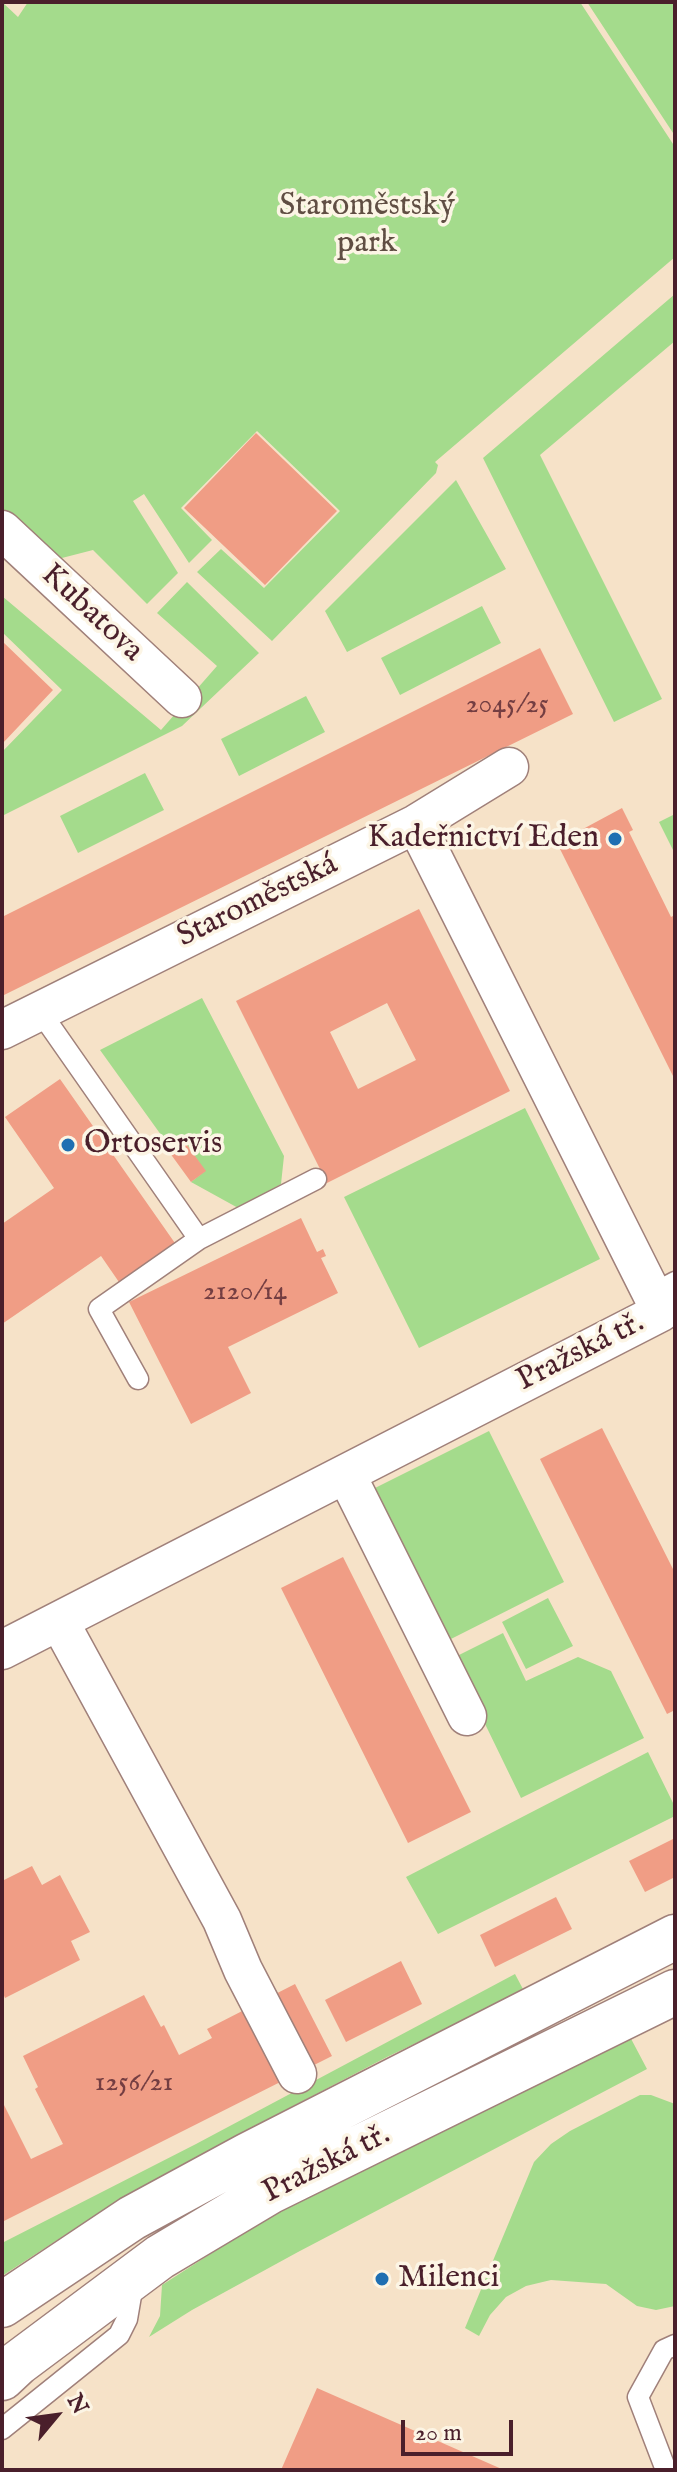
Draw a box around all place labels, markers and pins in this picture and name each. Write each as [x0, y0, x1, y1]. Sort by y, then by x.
place label: Kadeřnictví Eden [368, 820, 599, 858]
marker: Kadeřnictví Eden [606, 830, 624, 848]
place label: Ortoservis [84, 1126, 222, 1164]
marker: Ortoservis [59, 1136, 77, 1154]
place label: Milenci [398, 2260, 499, 2298]
marker: Milenci [373, 2270, 391, 2288]

